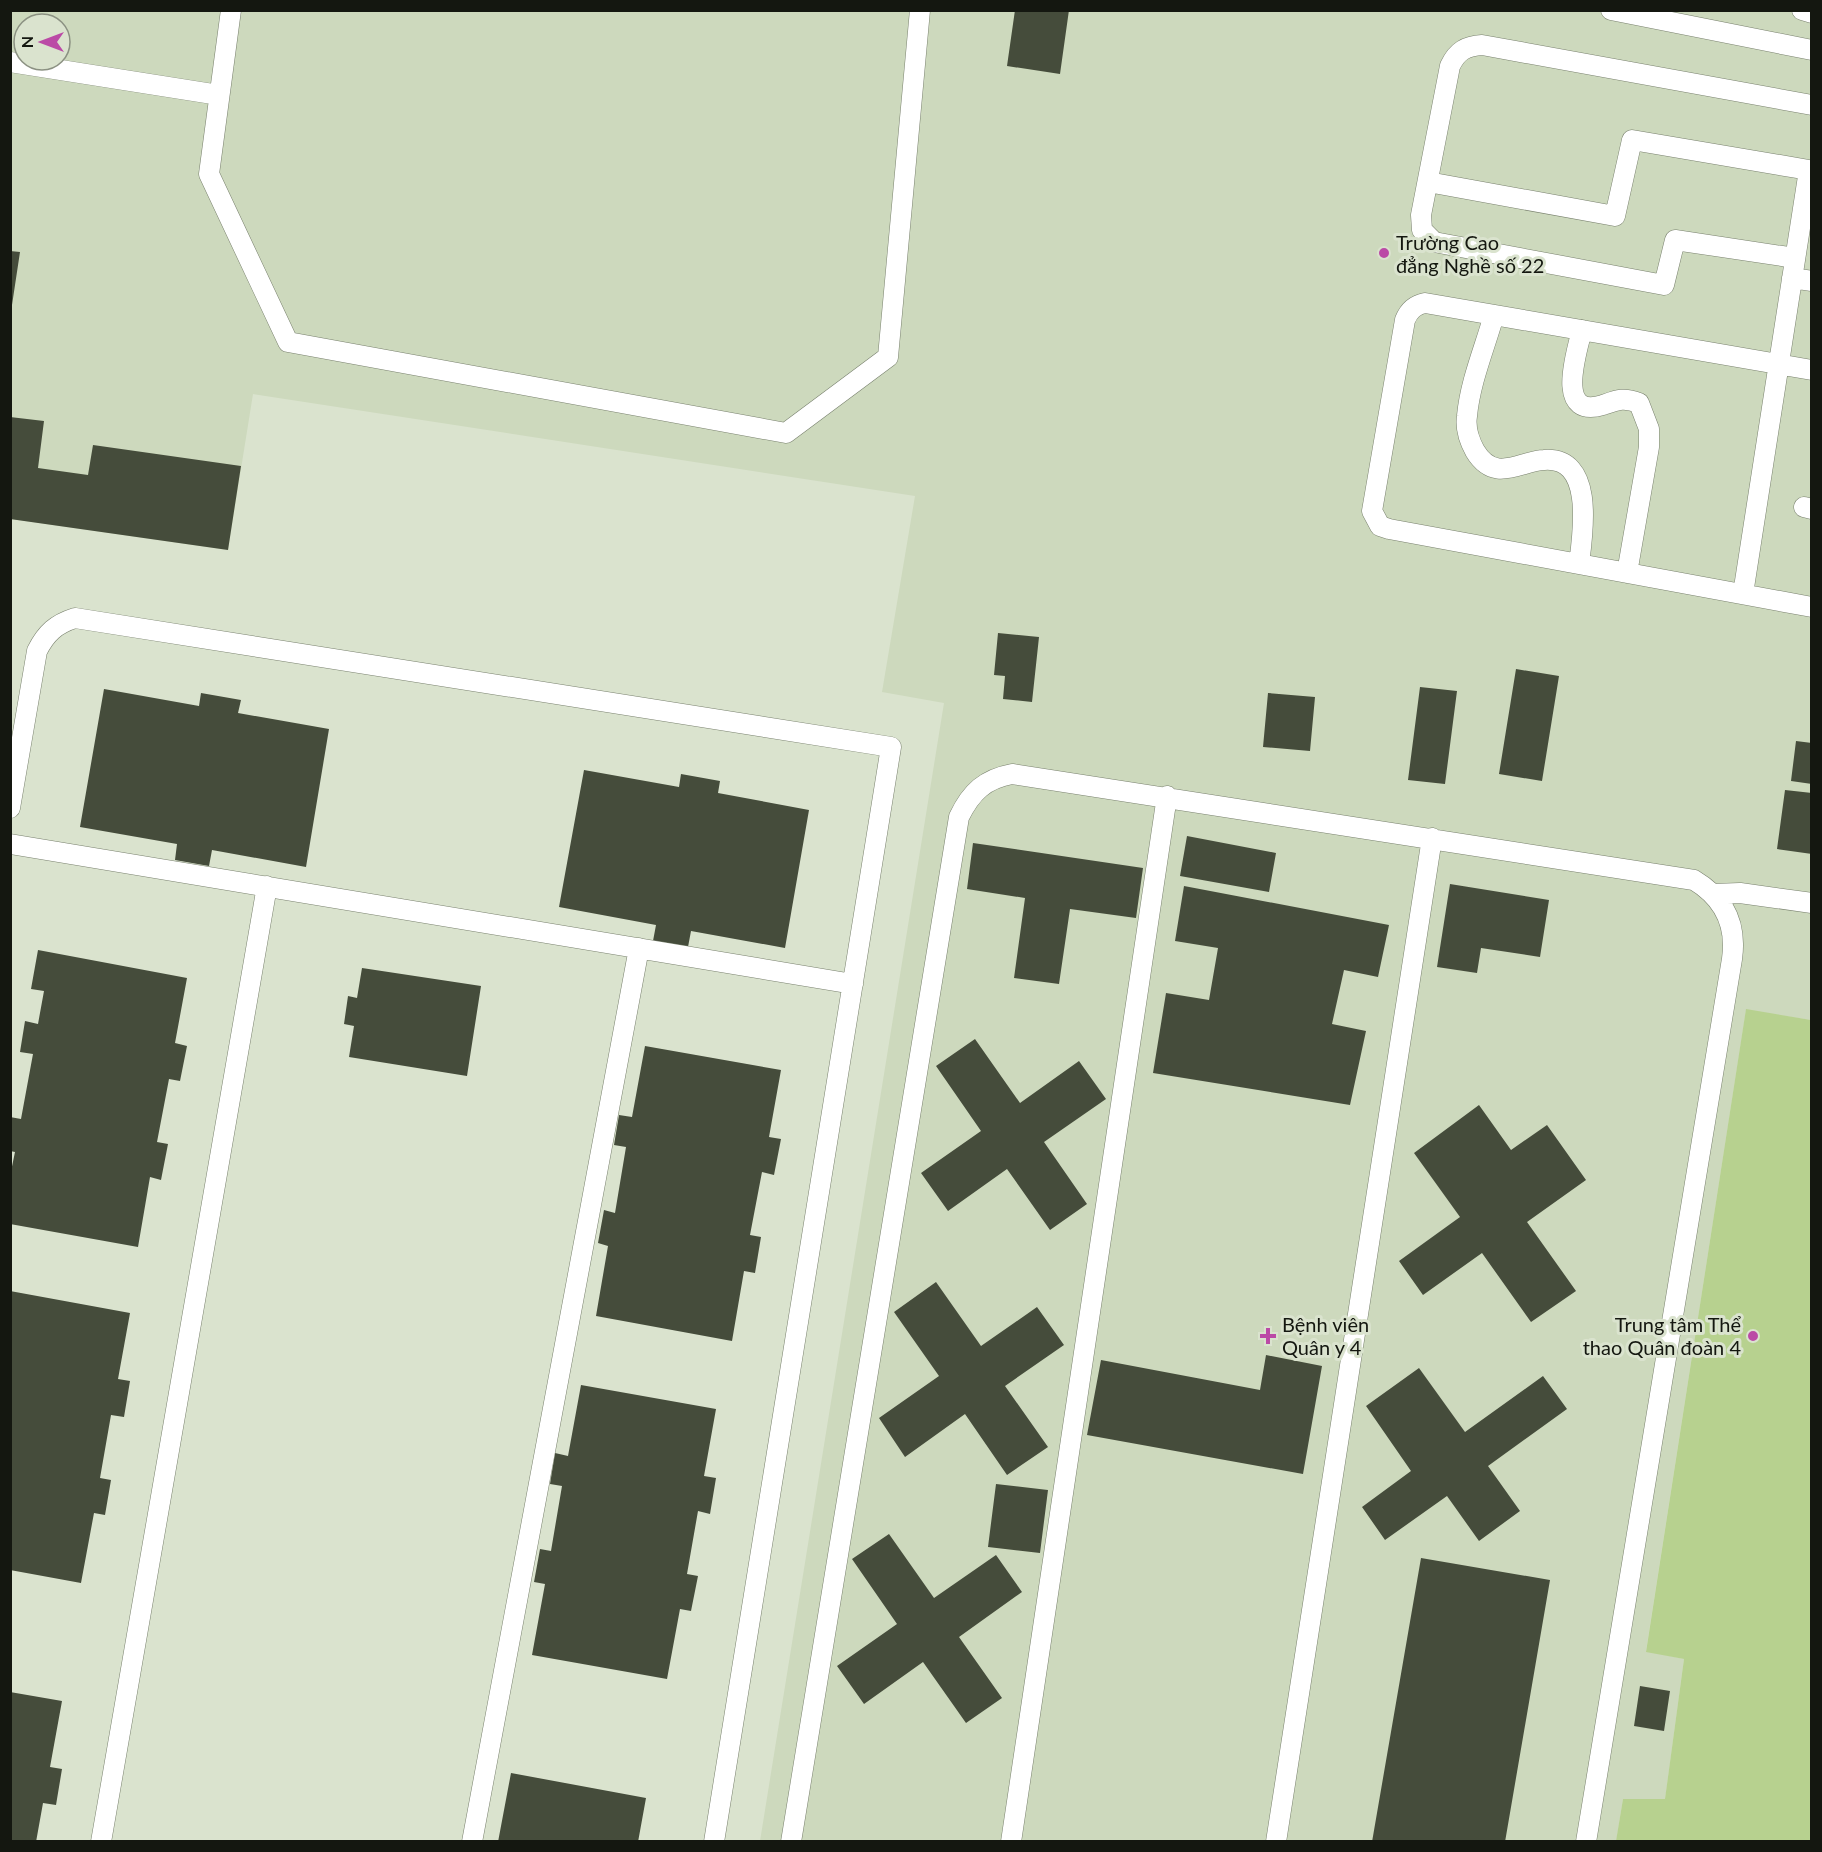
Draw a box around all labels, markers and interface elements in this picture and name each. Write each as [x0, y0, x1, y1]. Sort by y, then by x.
north arrow [12, 12, 72, 72]
text: N [17, 36, 36, 48]
place label: Trường Cao đẳng Nghề số 22 [1396, 230, 1544, 277]
marker: Trường Cao đẳng Nghề số 22 [1377, 246, 1391, 260]
place label: Bệnh viên Quân y 4 [1282, 1312, 1369, 1359]
place label: Trung tâm Thể thao Quân đoàn 4 [1583, 1312, 1741, 1359]
marker: Bệnh viên Quân y 4 [1259, 1327, 1277, 1345]
marker: Trung tâm Thể thao Quân đoàn 4 [1746, 1329, 1760, 1343]

